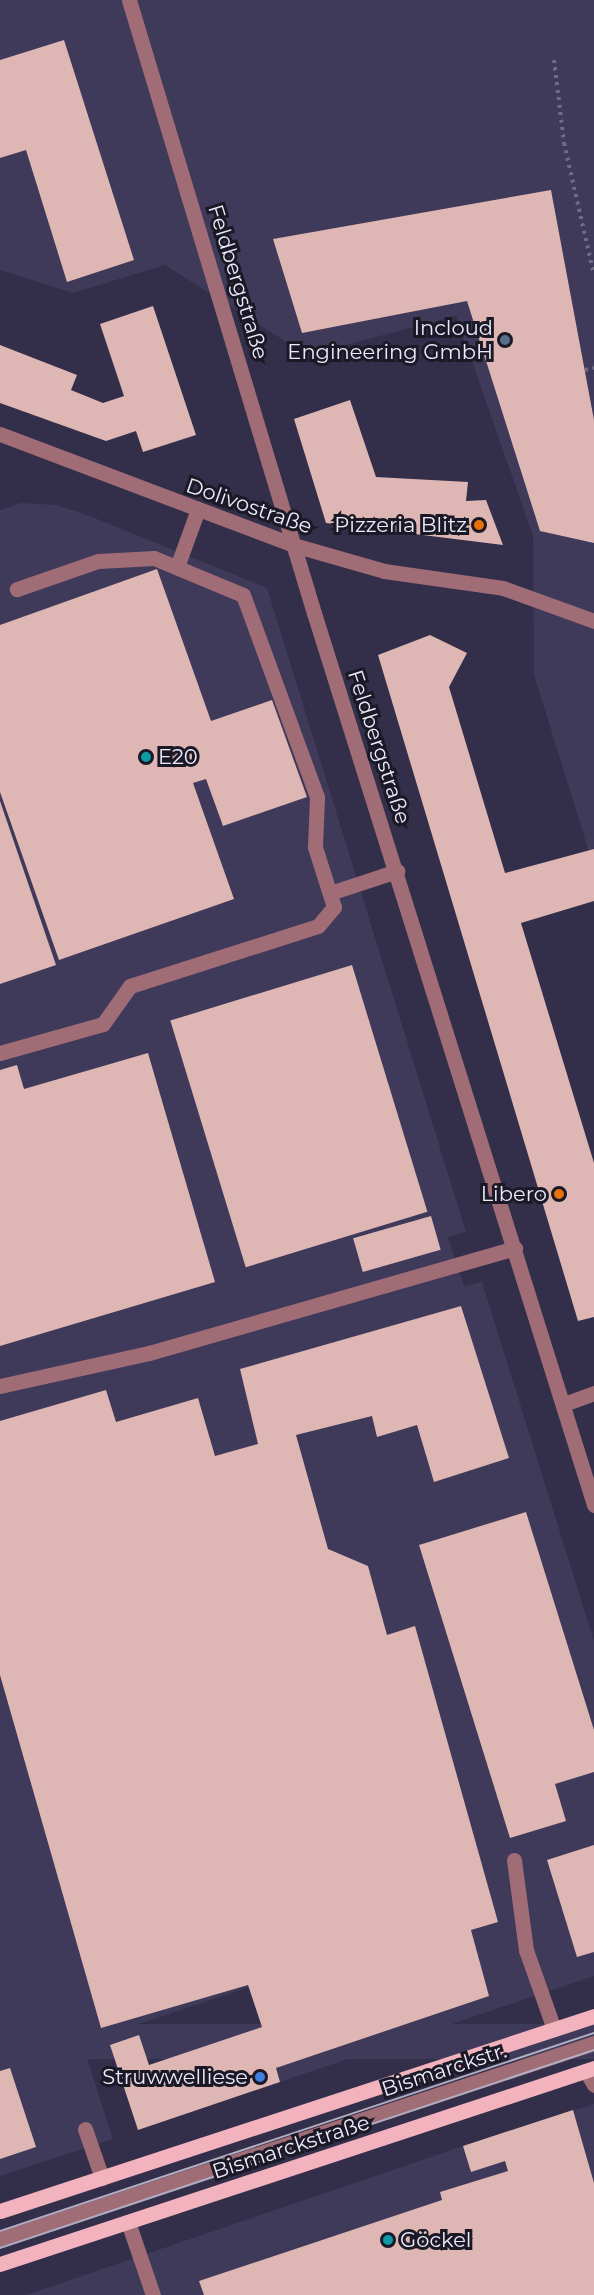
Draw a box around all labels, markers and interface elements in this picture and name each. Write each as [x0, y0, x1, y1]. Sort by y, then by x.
street label: Feldbergstraße [203, 202, 273, 362]
place label: Incloud Engineering GmbH [287, 315, 493, 365]
marker: Incloud Engineering GmbH [498, 333, 512, 347]
street label: Dolivostraße [183, 473, 315, 539]
place label: Pizzeria Blitz [334, 512, 467, 538]
marker: Pizzeria Blitz [472, 518, 486, 532]
street label: Feldbergstraße [342, 667, 416, 827]
place label: E20 [158, 744, 198, 770]
marker: E20 [139, 750, 153, 764]
place label: Libero [481, 1181, 547, 1207]
marker: Libero [552, 1187, 566, 1201]
street label: Bismarckstr. [378, 2038, 510, 2102]
place label: Struwwelliese [102, 2064, 248, 2090]
marker: Struwwelliese [253, 2070, 267, 2084]
street label: Bismarckstraße [209, 2110, 373, 2184]
place label: Göckel [400, 2227, 472, 2253]
marker: Göckel [381, 2233, 395, 2247]

